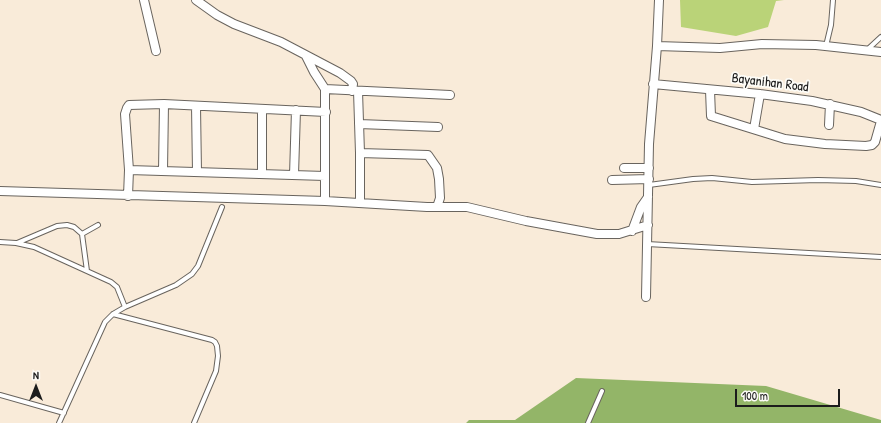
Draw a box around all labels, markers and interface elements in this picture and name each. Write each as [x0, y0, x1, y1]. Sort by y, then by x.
street label: Bayanihan Road [731, 70, 809, 96]
north arrow [16, 367, 56, 407]
text: N [33, 368, 39, 382]
scale bar [737, 381, 842, 407]
text: 100 m [742, 387, 768, 404]

